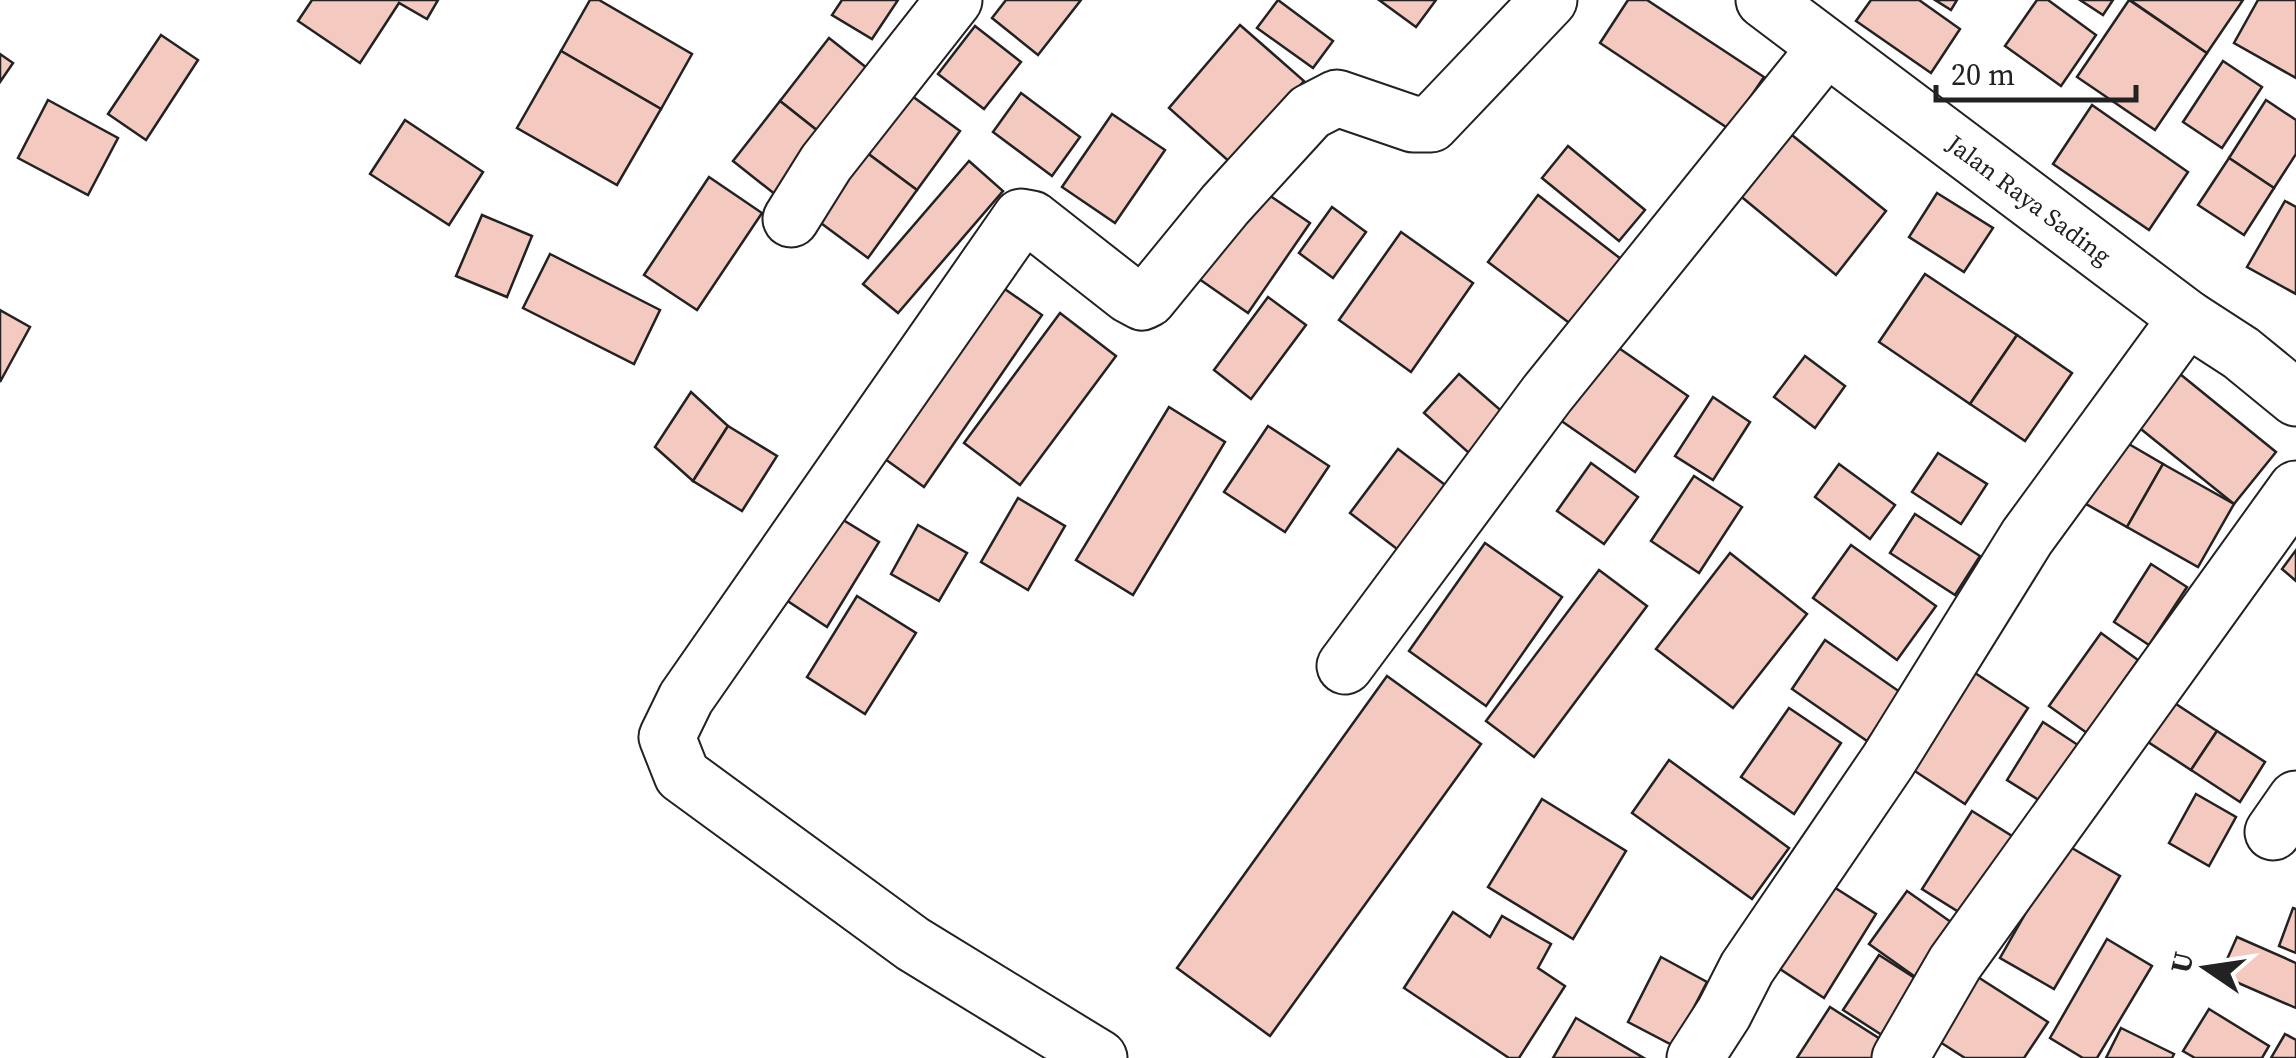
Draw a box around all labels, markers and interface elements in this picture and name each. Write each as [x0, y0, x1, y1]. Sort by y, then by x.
scale bar [1936, 40, 2136, 102]
text: 20 m [1951, 54, 2015, 95]
street label: Jalan Raya Sading [1940, 126, 2118, 272]
north arrow [2156, 918, 2256, 1018]
text: U [2161, 948, 2202, 977]

